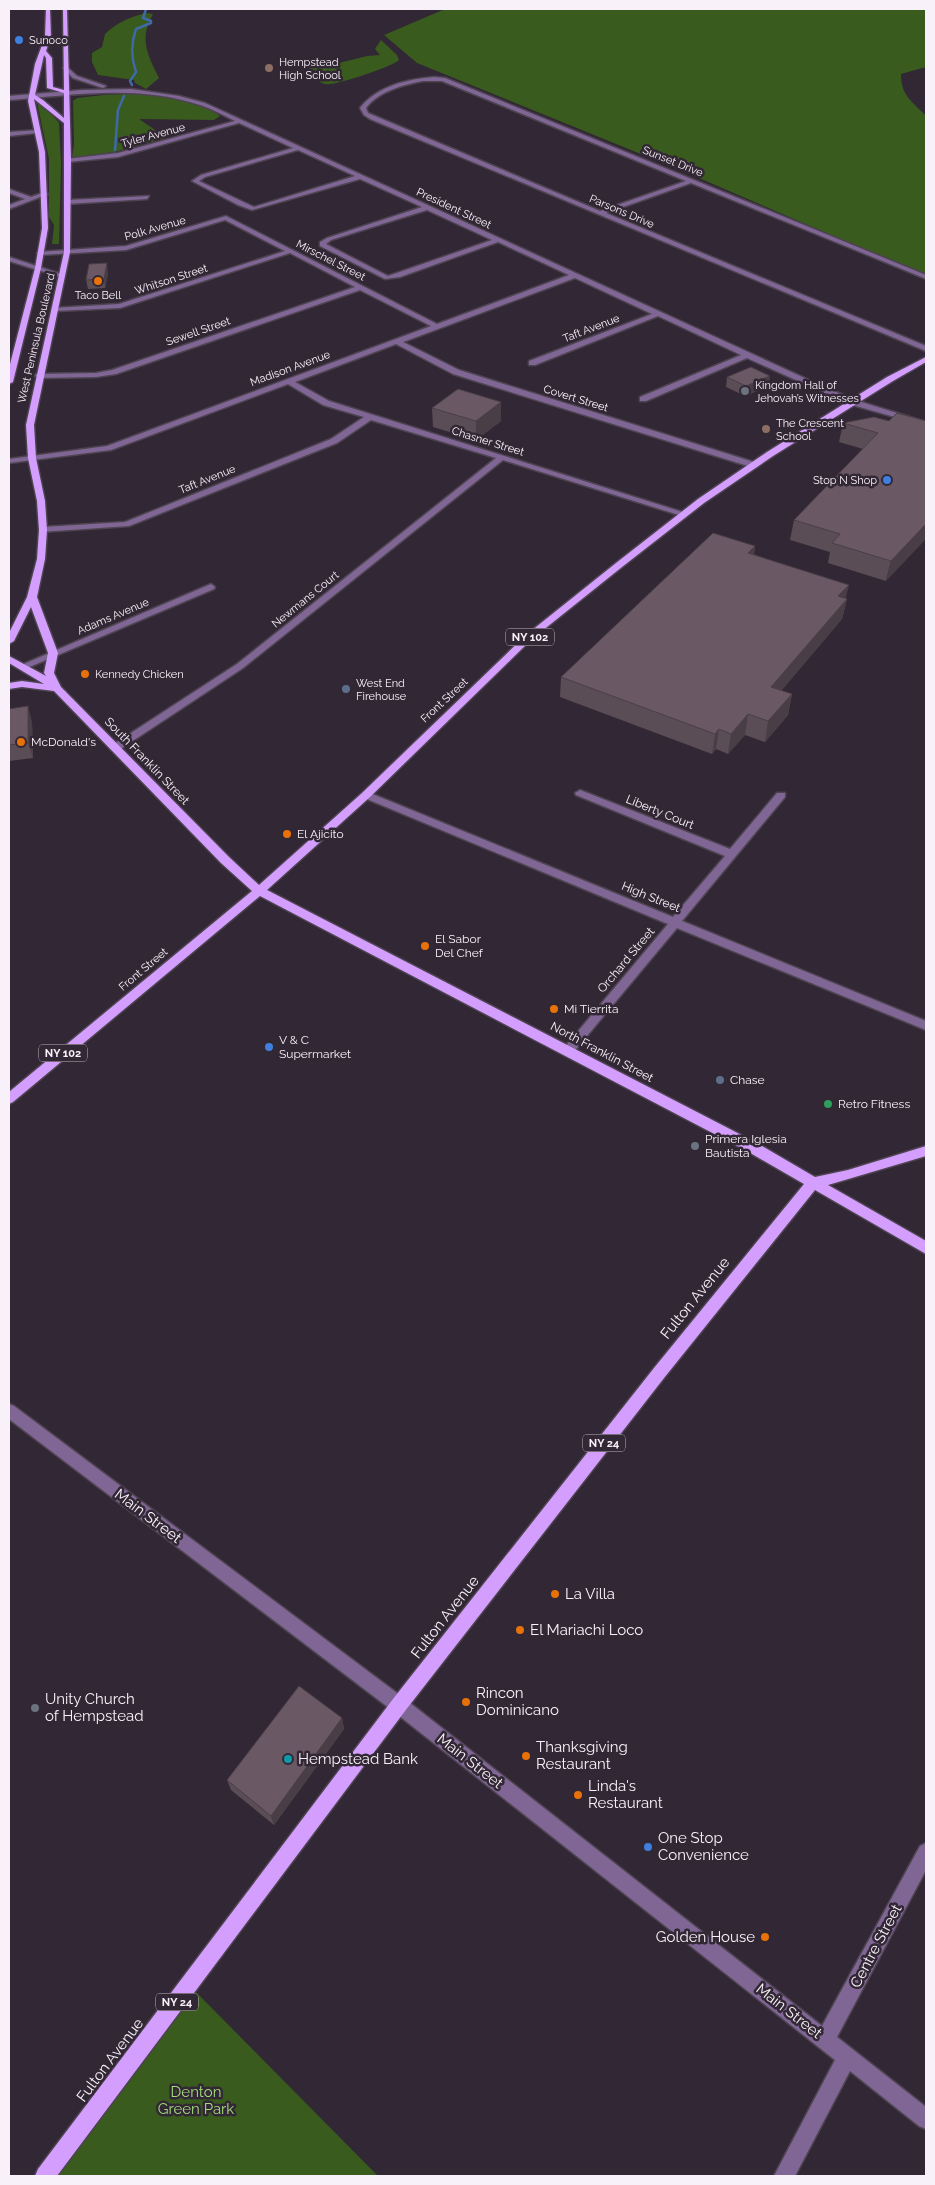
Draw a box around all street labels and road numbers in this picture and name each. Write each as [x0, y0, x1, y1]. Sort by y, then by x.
street label: Tyler Avenue [120, 121, 187, 150]
street label: Sunset Drive [641, 143, 705, 180]
street label: President Street [414, 185, 494, 232]
street label: Parsons Drive [587, 192, 657, 231]
street label: Polk Avenue [123, 213, 188, 243]
street label: Mirschel Street [294, 237, 368, 284]
street label: Whitson Street [133, 262, 209, 297]
street label: West Peninsula Boulevard [15, 272, 58, 404]
street label: Taft Avenue [561, 311, 622, 345]
street label: Sewell Street [164, 314, 232, 349]
street label: Madison Avenue [248, 348, 332, 389]
street label: Covert Street [542, 382, 610, 415]
street label: Chasner Street [450, 424, 526, 459]
street label: Taft Avenue [177, 462, 238, 497]
street label: Newmans Court [269, 568, 342, 630]
street label: Adams Avenue [75, 595, 151, 637]
road number: NY 102 [506, 628, 554, 646]
street label: Front Street [418, 675, 471, 725]
street label: South Franklin Street [102, 715, 192, 807]
street label: Liberty Court [624, 792, 696, 832]
street label: High Street [620, 879, 682, 915]
street label: Orchard Street [595, 924, 657, 996]
street label: Front Street [116, 945, 171, 994]
street label: North Franklin Street [548, 1019, 656, 1085]
road number: NY 102 [39, 1044, 87, 1062]
street label: Fulton Avenue [657, 1253, 734, 1342]
road number: NY 24 [583, 1435, 625, 1452]
street label: Main Street [111, 1485, 185, 1547]
street label: Fulton Avenue [407, 1572, 483, 1662]
street label: Main Street [433, 1730, 507, 1792]
street label: Centre Street [846, 1901, 906, 1991]
street label: Main Street [752, 1980, 826, 2042]
road number: NY 24 [156, 1994, 198, 2010]
street label: Fulton Avenue [73, 2015, 147, 2105]

